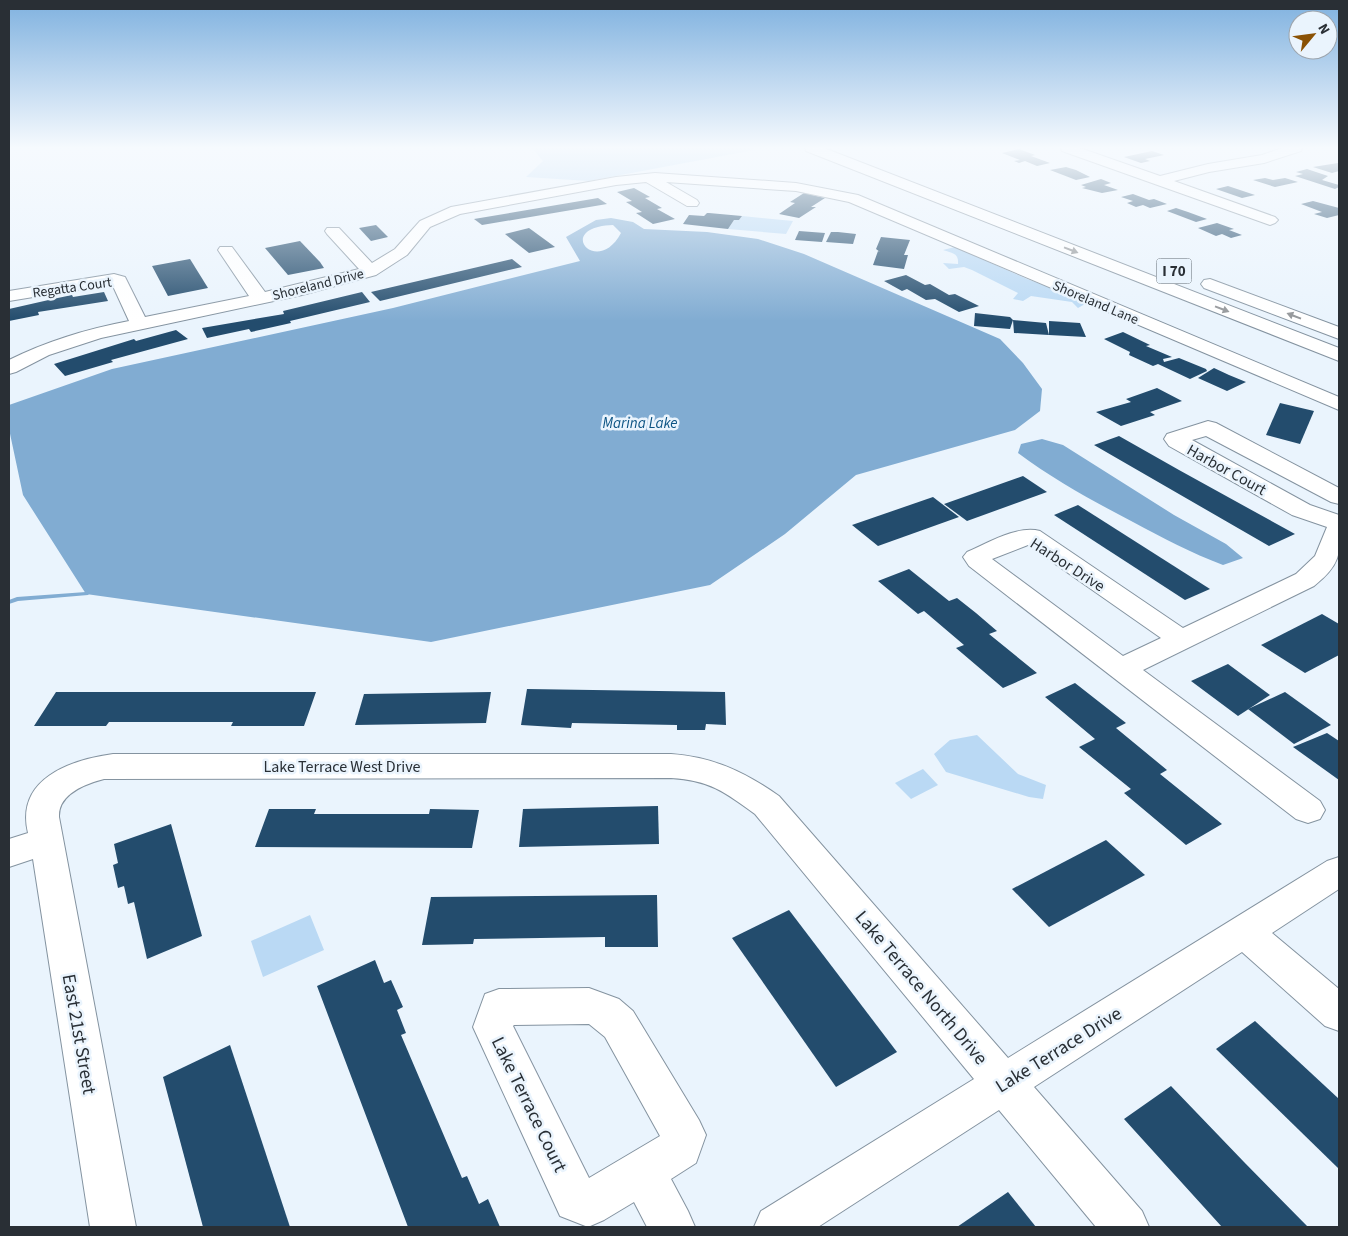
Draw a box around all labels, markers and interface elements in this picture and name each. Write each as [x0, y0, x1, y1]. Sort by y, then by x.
north arrow [1288, 10, 1338, 60]
text: N [1312, 20, 1334, 38]
one-way arrow [1064, 246, 1079, 254]
road number: I 70 [1156, 258, 1192, 284]
street label: Shoreland Drive [270, 264, 366, 306]
street label: Regatta Court [31, 272, 113, 303]
street label: Shoreland Lane [1050, 276, 1142, 330]
one-way arrow [1215, 306, 1229, 314]
one-way arrow [1286, 312, 1301, 319]
water label: Marina Lake [602, 413, 678, 434]
street label: Harbor Court [1183, 439, 1271, 501]
street label: Harbor Drive [1026, 532, 1109, 597]
street label: Lake Terrace West Drive [263, 756, 421, 778]
street label: Lake Terrace North Drive [848, 905, 994, 1071]
street label: East 21st Street [55, 972, 102, 1097]
street label: Lake Terrace Drive [990, 1001, 1127, 1100]
street label: Lake Terrace Court [484, 1032, 573, 1177]

